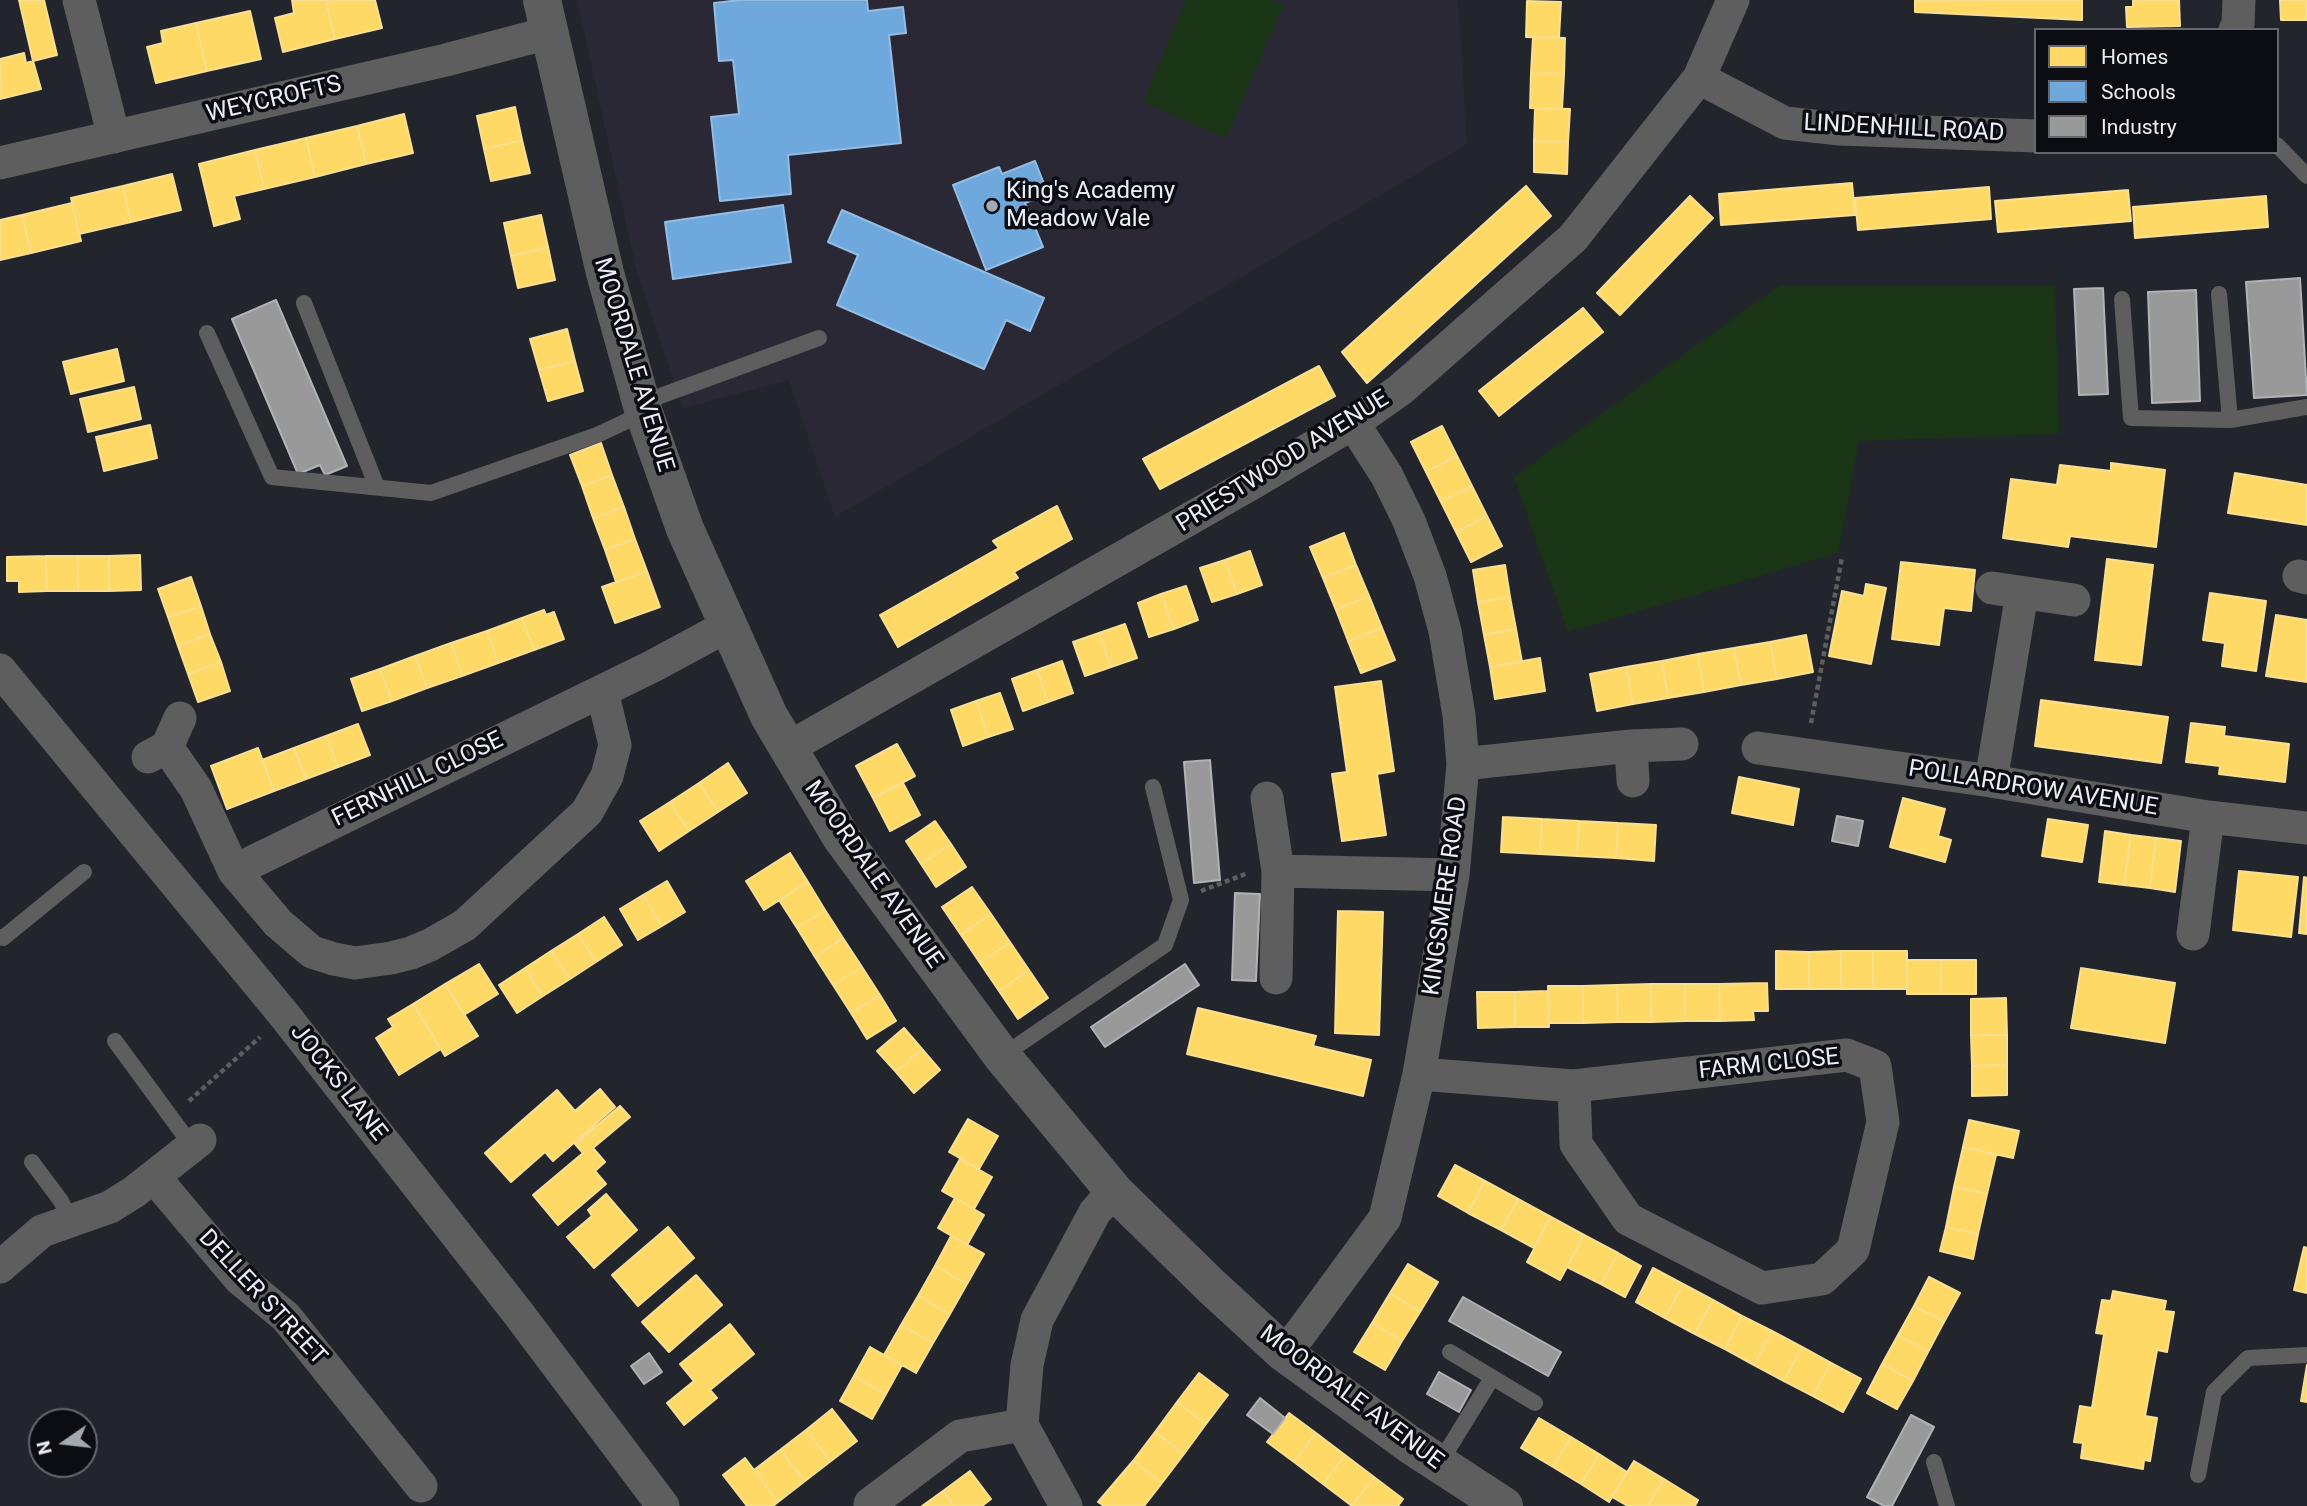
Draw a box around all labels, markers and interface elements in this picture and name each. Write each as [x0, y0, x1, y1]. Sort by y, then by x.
legend [2034, 28, 2279, 154]
text: Homes [2101, 45, 2168, 69]
street label: WEYCROFTS [204, 70, 344, 130]
text: Schools [2101, 80, 2176, 104]
street label: LINDENHILL ROAD [1803, 109, 2005, 149]
text: Industry [2101, 115, 2177, 139]
place label: King's Academy Meadow Vale [1006, 178, 1175, 234]
marker: King's Academy Meadow Vale [984, 198, 1000, 214]
street label: MOORDALE AVENUE [587, 254, 679, 476]
street label: PRIESTWOOD AVENUE [1172, 385, 1394, 539]
street label: FERNHILL CLOSE [328, 726, 508, 834]
street label: POLLARDROW AVENUE [1906, 755, 2160, 823]
street label: MOORDALE AVENUE [797, 776, 949, 974]
street label: KINGSMERE ROAD [1418, 795, 1474, 997]
street label: JOCKS LANE [283, 1019, 393, 1147]
street label: FARM CLOSE [1697, 1043, 1841, 1087]
street label: DELLER STREET [192, 1224, 332, 1372]
street label: MOORDALE AVENUE [1254, 1320, 1448, 1476]
north arrow [28, 1408, 98, 1478]
text: N [31, 1438, 57, 1457]

